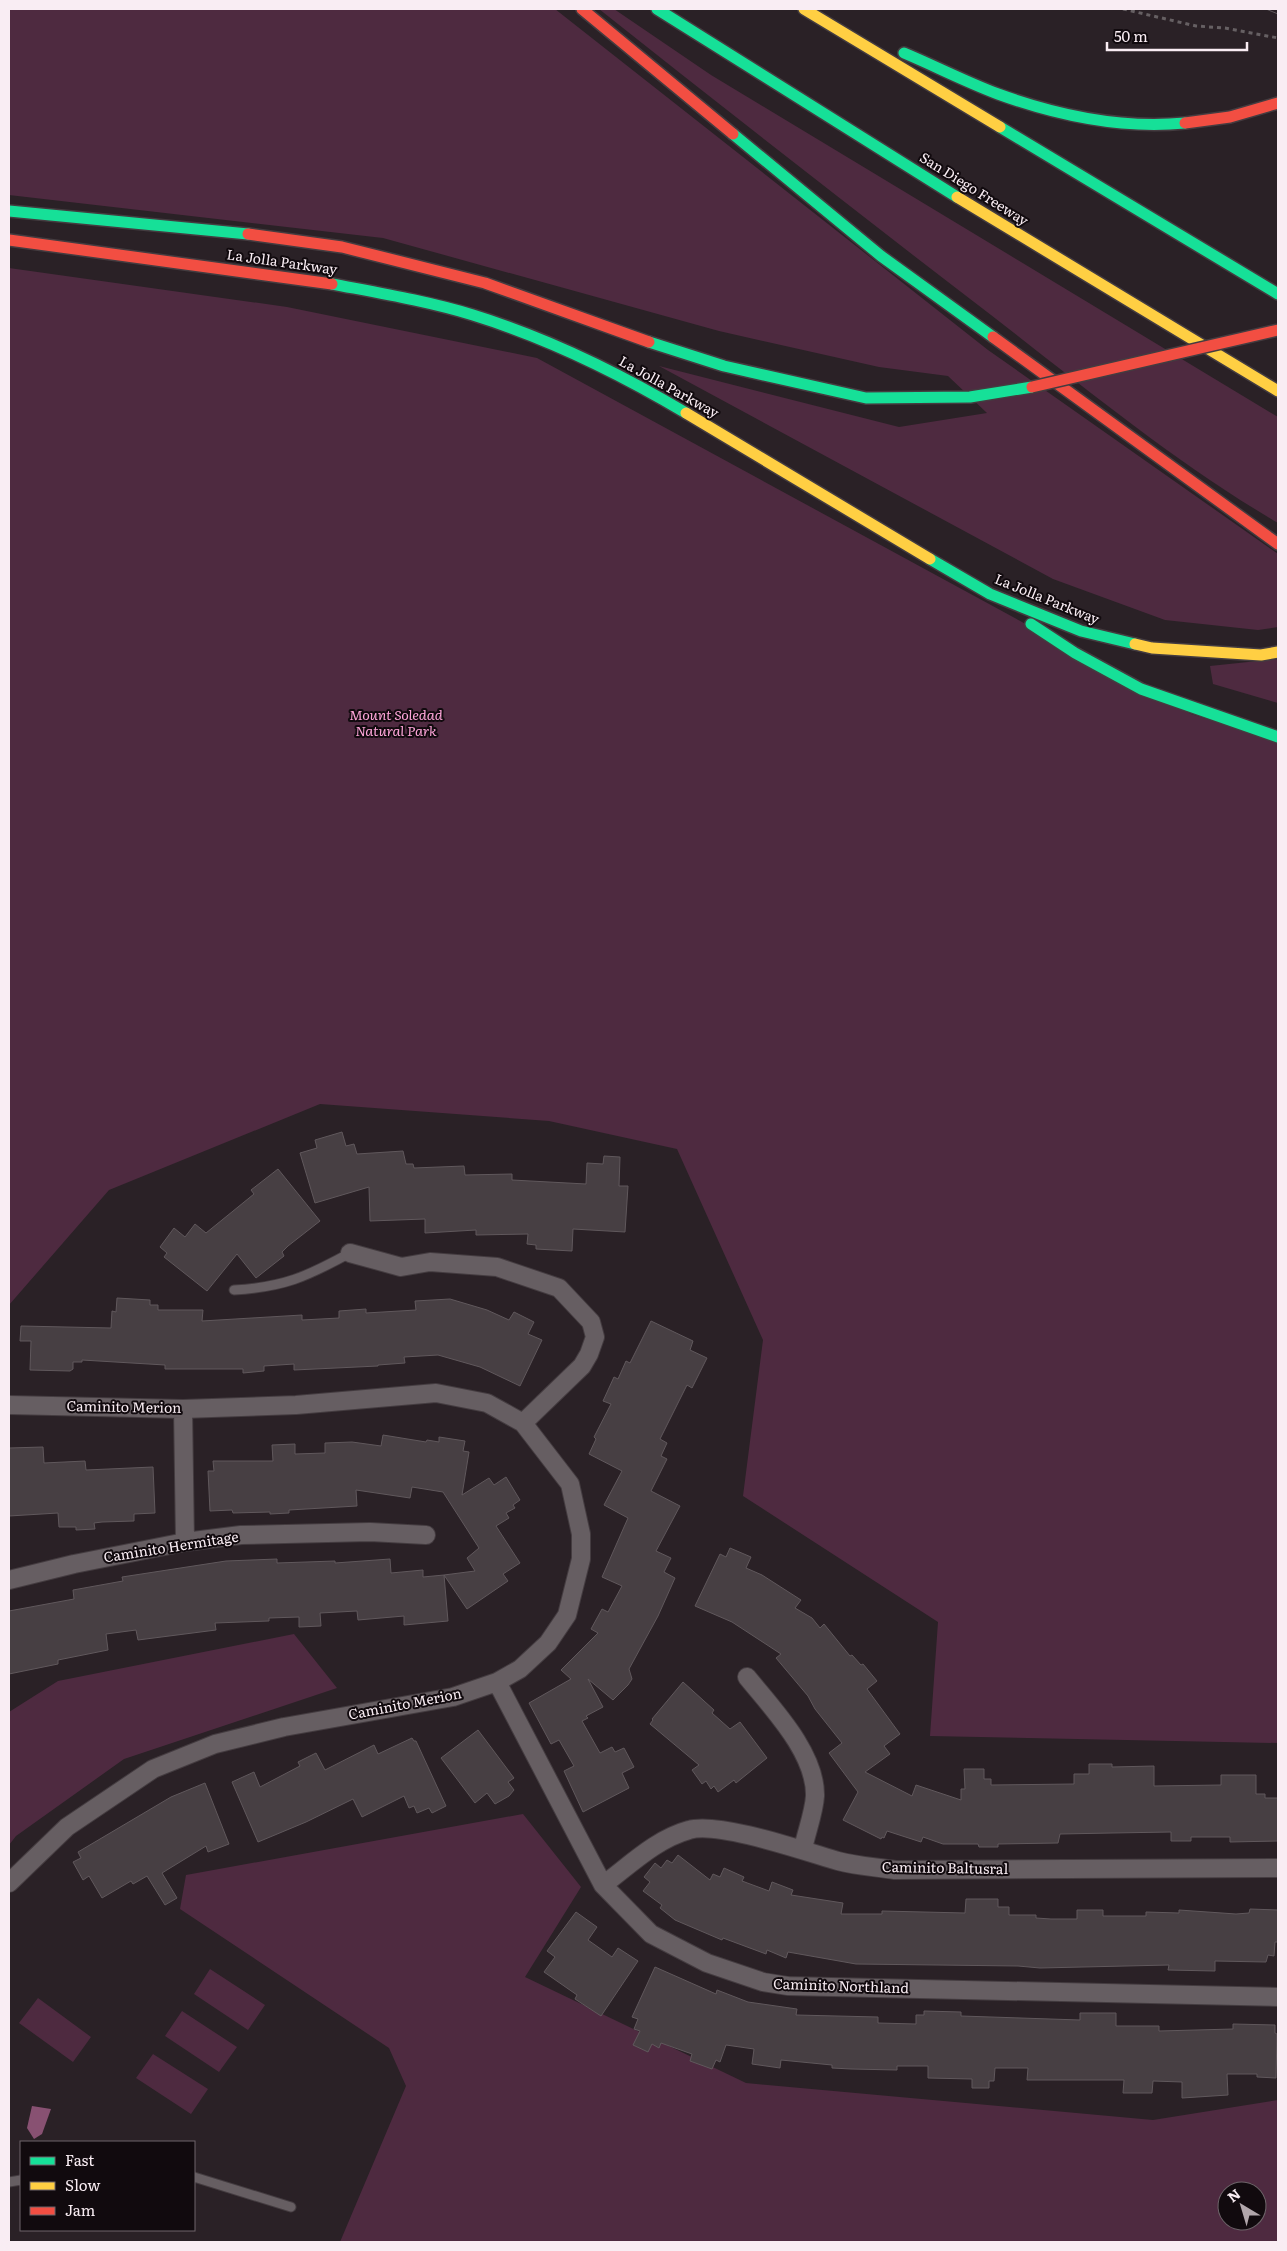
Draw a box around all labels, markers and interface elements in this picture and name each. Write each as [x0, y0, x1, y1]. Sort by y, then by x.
scale bar [1107, 20, 1247, 52]
text: 50 m [1114, 24, 1148, 47]
street label: San Diego Freeway [916, 147, 1034, 230]
street label: La Jolla Parkway [226, 243, 340, 279]
street label: La Jolla Parkway [616, 350, 724, 422]
street label: La Jolla Parkway [992, 568, 1104, 629]
park label: Mount Soledad Natural Park [349, 704, 443, 740]
street label: Caminito Merion [66, 1395, 182, 1417]
street label: Caminito Hermitage [102, 1525, 240, 1567]
street label: Caminito Merion [346, 1682, 463, 1724]
street label: Caminito Baltusral [882, 1856, 1009, 1878]
street label: Caminito Northland [773, 1973, 910, 1997]
legend [20, 2141, 195, 2231]
text: Fast [65, 2148, 94, 2171]
text: Slow [65, 2173, 100, 2196]
north arrow [1217, 2181, 1267, 2231]
text: N [1223, 2183, 1244, 2206]
text: Jam [65, 2198, 96, 2221]

